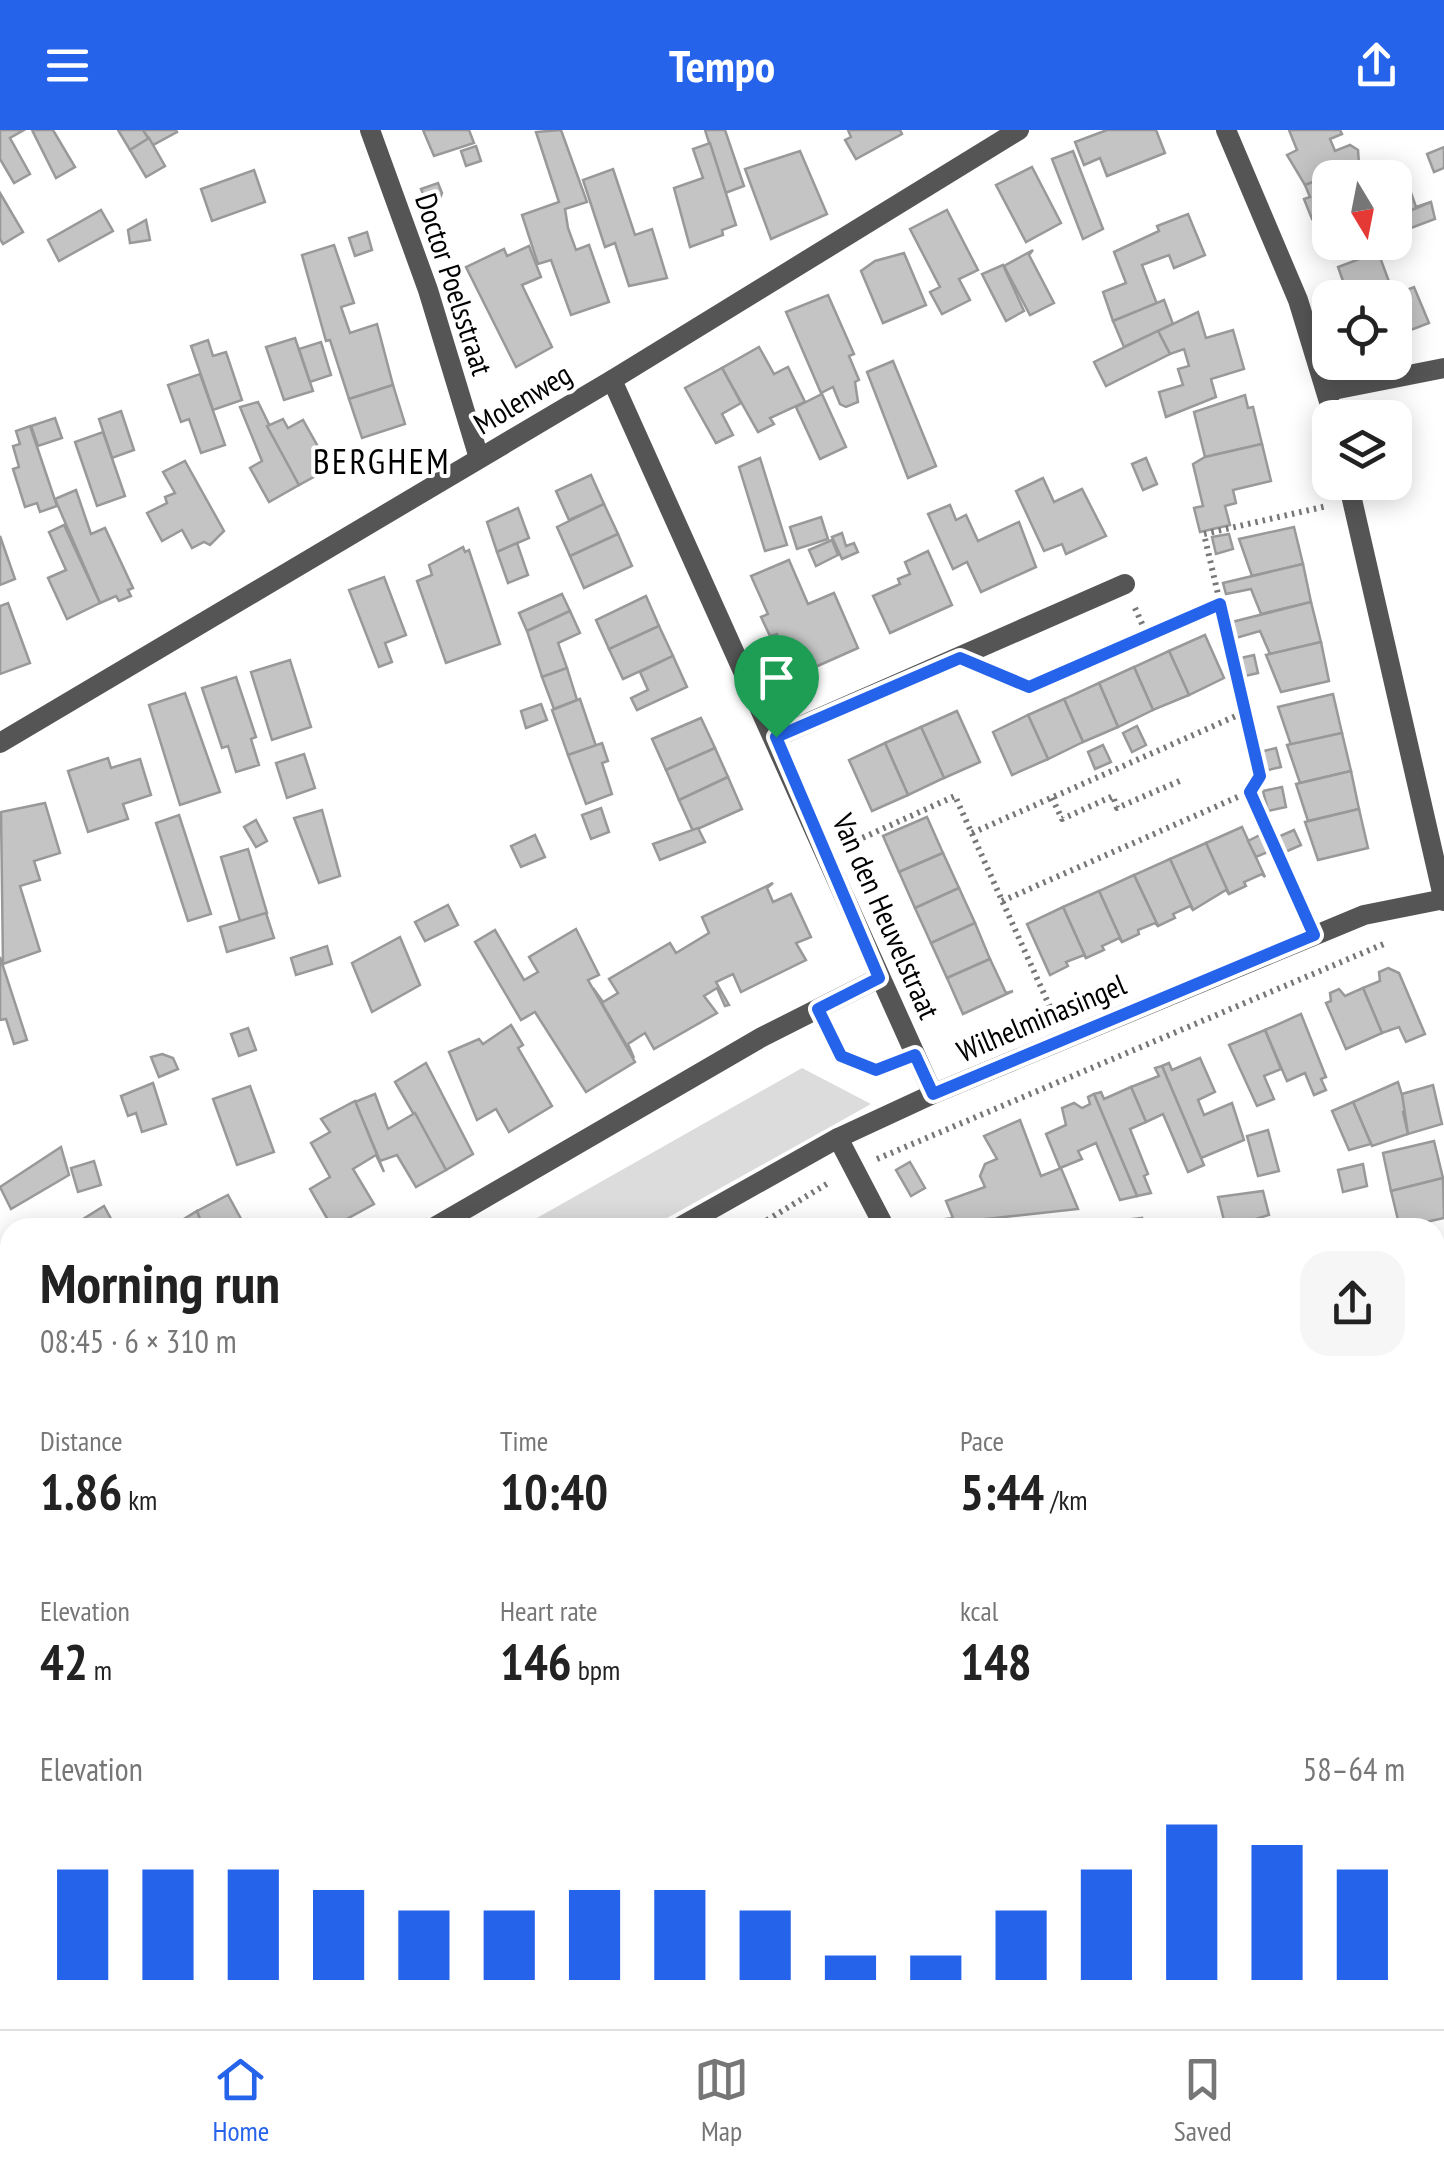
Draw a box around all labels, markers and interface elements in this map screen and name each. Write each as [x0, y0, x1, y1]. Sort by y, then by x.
text: Tempo [669, 36, 775, 94]
icon: menu [40, 38, 95, 93]
icon: share [1349, 38, 1404, 93]
north arrow [1312, 160, 1412, 260]
map controls [1312, 160, 1412, 500]
street label: Doctor Poelsstraat [407, 188, 503, 381]
button: locate [1312, 280, 1412, 380]
street label: Molenweg [466, 354, 578, 442]
button: layers [1312, 400, 1412, 500]
district label: BERGHEM [313, 438, 451, 484]
pin [734, 635, 819, 738]
icon: arrive [749, 650, 804, 705]
street label: Van den Heuvelstraat [824, 806, 950, 1025]
street label: Wilhelminasingel [951, 964, 1131, 1070]
text: Morning run [40, 1247, 280, 1318]
button: share [1300, 1251, 1405, 1356]
text: 08:45 · 6 × 310 m [40, 1320, 237, 1362]
text: Distance [40, 1422, 123, 1459]
text: Time [500, 1422, 548, 1459]
text: Pace [960, 1422, 1004, 1459]
text: 1.86 [40, 1459, 122, 1524]
text: 10:40 [500, 1459, 608, 1524]
text: 5:44 [960, 1459, 1044, 1524]
text: km [122, 1481, 157, 1518]
text: /km [1044, 1481, 1088, 1518]
text: Elevation [40, 1592, 130, 1629]
text: Heart rate [500, 1592, 598, 1629]
text: kcal [960, 1592, 998, 1629]
text: 42 [40, 1629, 88, 1694]
text: 146 [500, 1629, 572, 1694]
text: 148 [960, 1629, 1032, 1694]
text: m [88, 1651, 112, 1688]
text: bpm [572, 1651, 620, 1688]
text: Elevation [40, 1748, 143, 1790]
text: 58–64 m [1303, 1748, 1405, 1790]
tab: Home [212, 2052, 269, 2149]
tab: Map [694, 2052, 749, 2149]
tab: Saved [1174, 2052, 1232, 2149]

